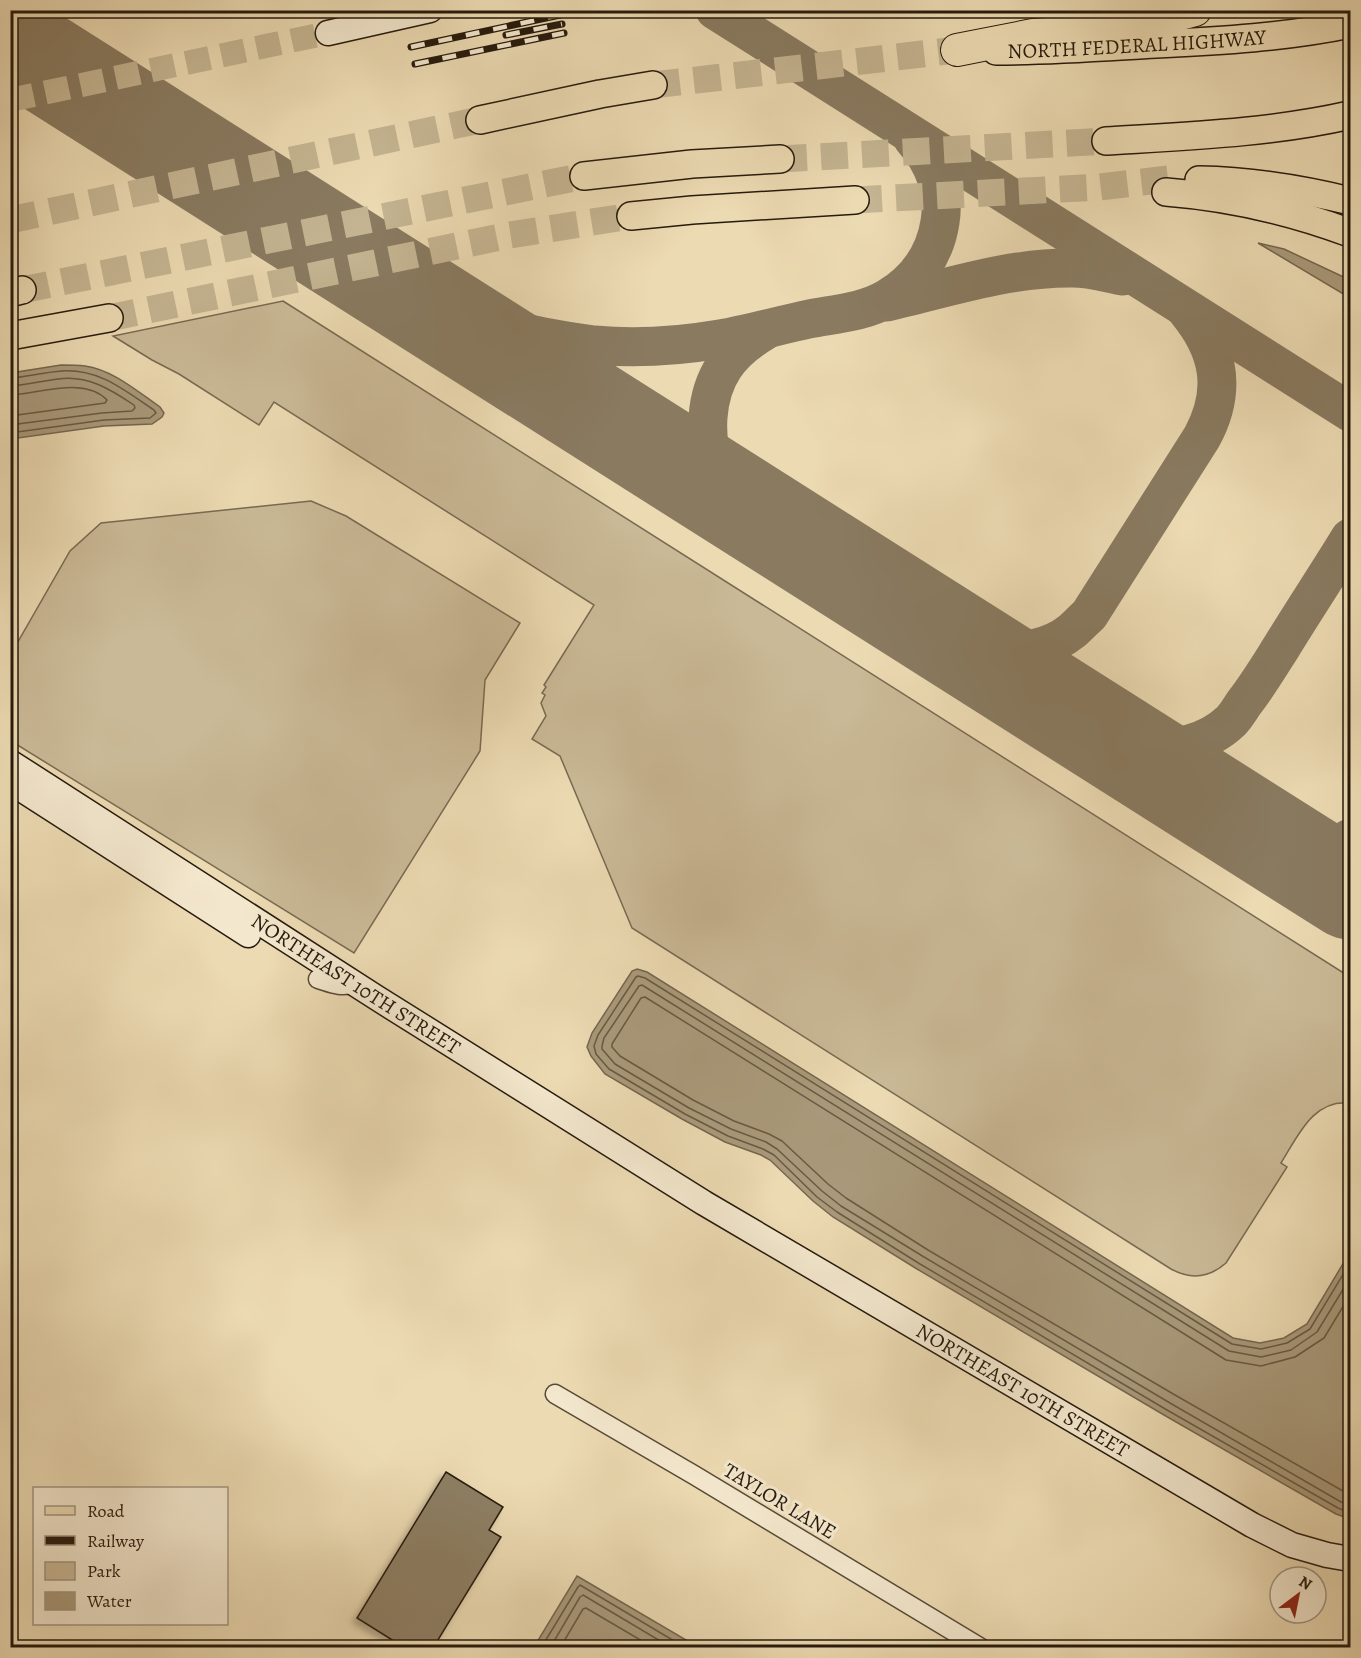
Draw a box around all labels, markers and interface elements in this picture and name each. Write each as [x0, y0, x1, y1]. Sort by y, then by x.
street label: NORTH FEDERAL HIGHWAY [1007, 23, 1268, 65]
street label: NORTHEAST 10TH STREET [246, 907, 466, 1061]
street label: NORTHEAST 10TH STREET [911, 1317, 1135, 1464]
street label: TAYLOR LANE [718, 1456, 842, 1546]
legend [33, 1487, 228, 1625]
text: Road [87, 1499, 125, 1523]
text: Railway [87, 1529, 145, 1553]
text: Park [87, 1559, 121, 1583]
north arrow [1268, 1565, 1328, 1625]
text: N [1295, 1571, 1316, 1596]
text: Water [86, 1589, 132, 1613]

